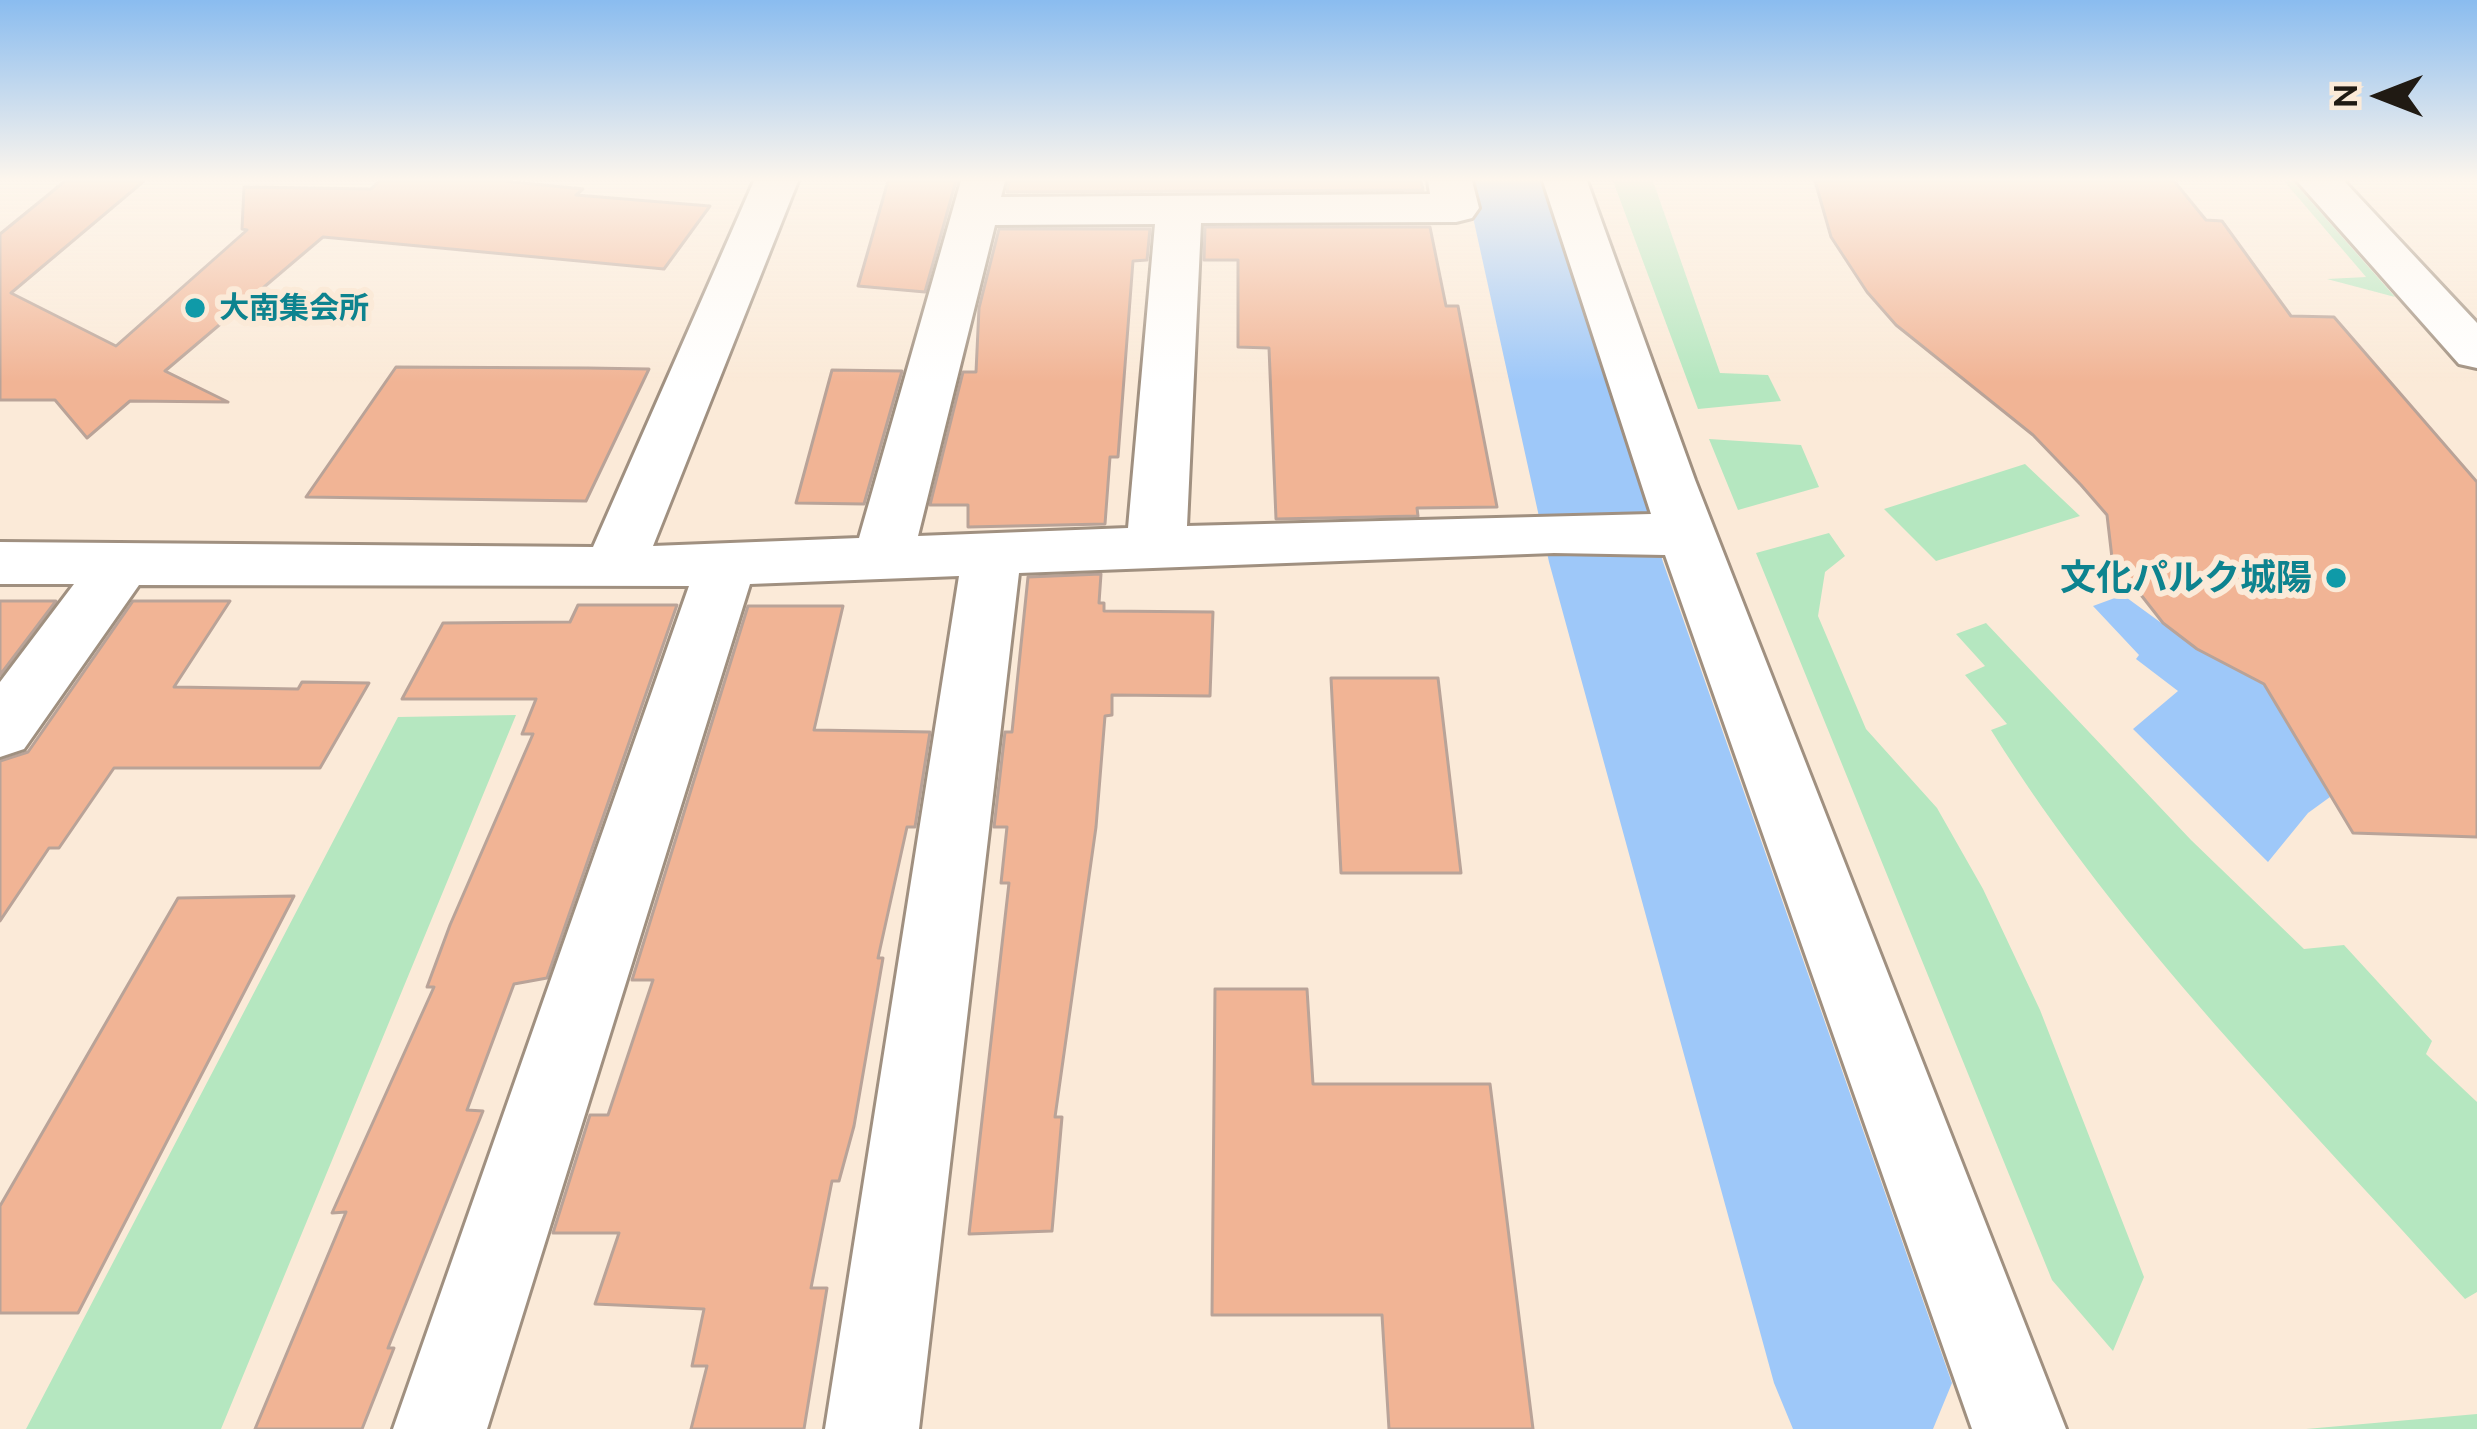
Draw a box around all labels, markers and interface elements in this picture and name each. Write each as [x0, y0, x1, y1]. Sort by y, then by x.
north arrow [2321, 36, 2441, 156]
text: N [2326, 84, 2363, 108]
place label: 大南集会所 [219, 290, 369, 326]
marker: 大南集会所 [182, 295, 208, 321]
place label: 文化パルク城陽 [2060, 556, 2312, 600]
marker: 文化パルク城陽 [2323, 565, 2349, 591]

